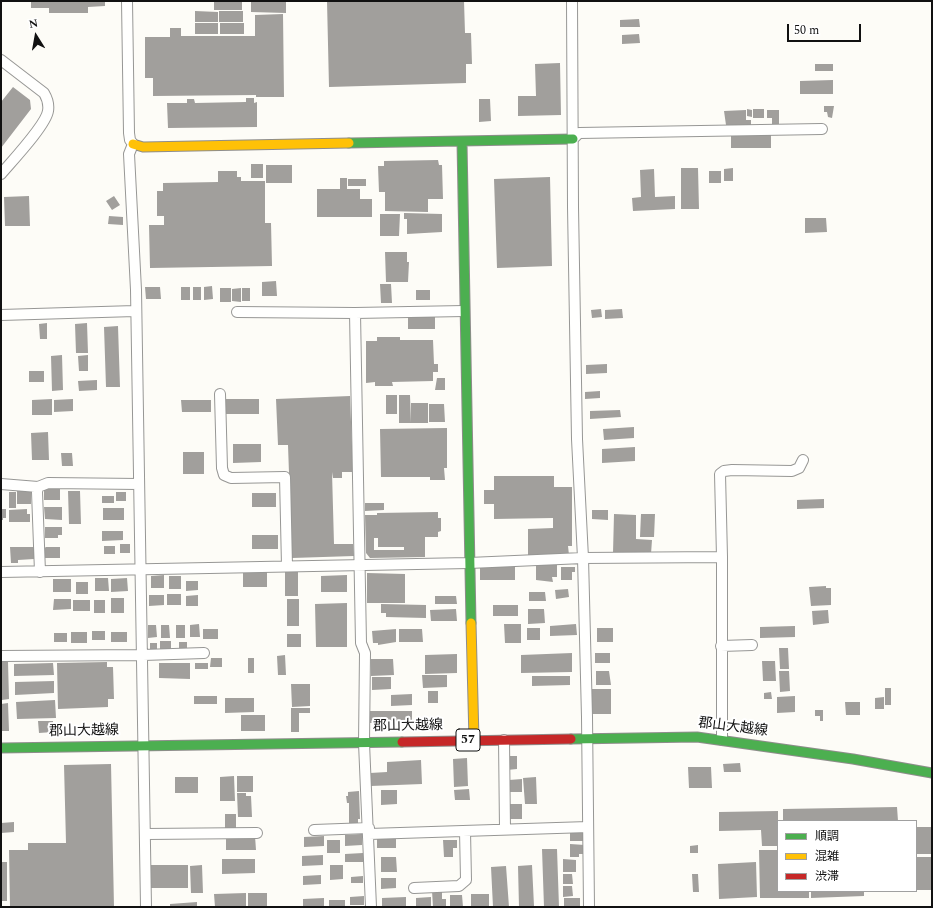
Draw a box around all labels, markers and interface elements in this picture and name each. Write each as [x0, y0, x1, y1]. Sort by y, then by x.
text: N [28, 15, 40, 33]
north arrow [16, 16, 56, 56]
scale bar [789, 16, 863, 42]
text: 50 m [794, 21, 819, 40]
street label: 郡山大越線 [697, 715, 769, 741]
street label: 郡山大越線 [373, 718, 443, 736]
street label: 郡山大越線 [49, 723, 119, 741]
road number: 57 [456, 729, 480, 751]
legend [777, 820, 917, 892]
text: 順調 [815, 827, 839, 846]
text: 混雑 [815, 847, 839, 866]
text: 渋滞 [815, 867, 839, 886]

